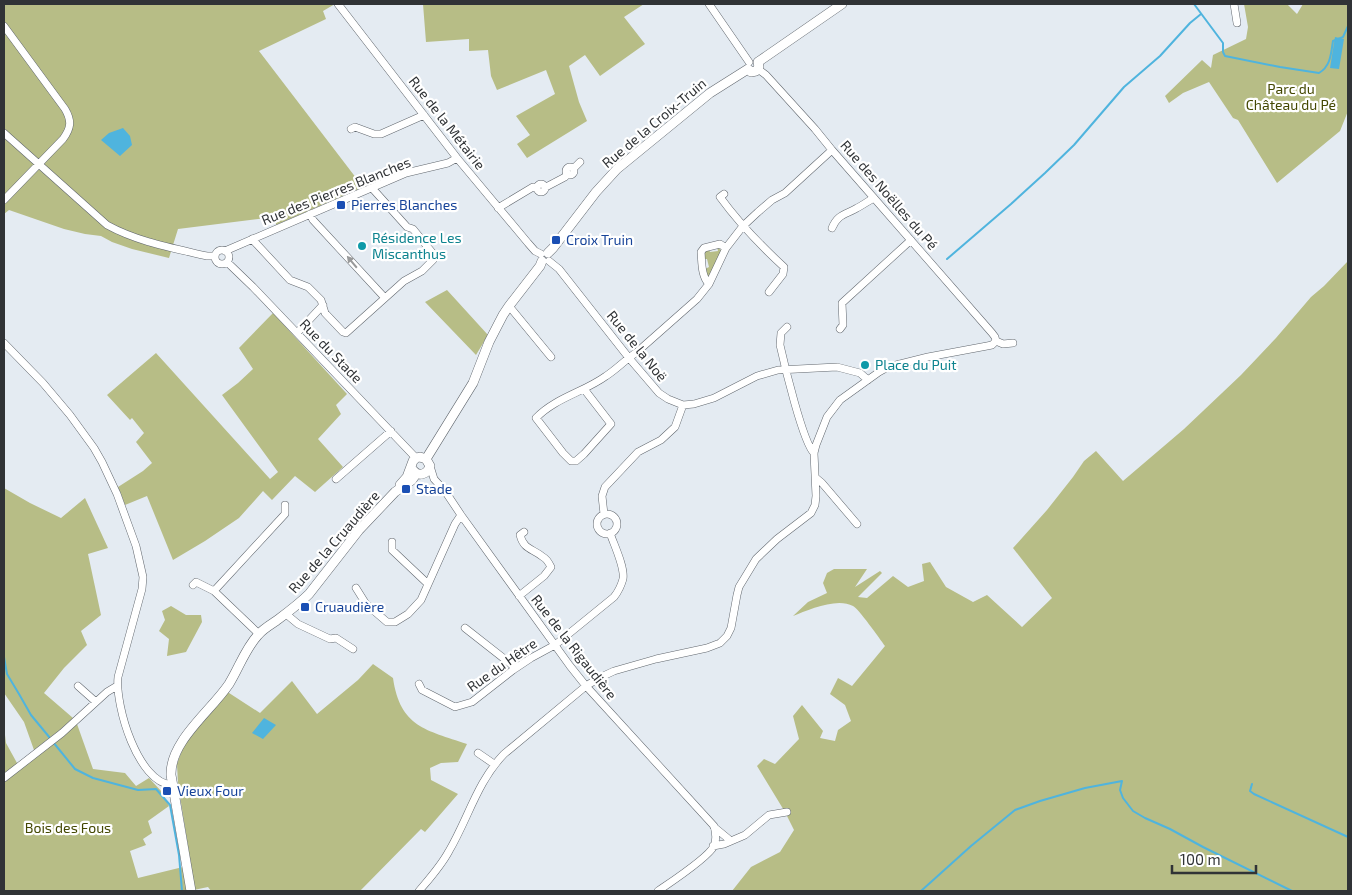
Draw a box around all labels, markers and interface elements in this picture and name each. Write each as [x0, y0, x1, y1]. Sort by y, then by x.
street label: Rue de la Métairie [406, 73, 489, 173]
street label: Rue de la Croix-Truin [598, 74, 709, 171]
park label: Parc du Château du Pé [1246, 80, 1336, 113]
street label: Rue des Noëlles du Pé [837, 137, 941, 253]
street label: Rue des Pierres Blanches [259, 153, 413, 229]
place label: Pierres Blanches [351, 197, 457, 213]
marker: Pierres Blanches [335, 199, 347, 211]
place label: Résidence Les Miscanthus [372, 229, 462, 262]
place label: Croix Truin [566, 231, 633, 248]
marker: Croix Truin [550, 234, 562, 246]
marker: Résidence Les Miscanthus [356, 240, 368, 252]
one-way arrow [346, 256, 357, 269]
street label: Rue de la Noë [604, 307, 671, 385]
street label: Rue du Stade [297, 315, 366, 386]
place label: Place du Puit [875, 356, 957, 373]
marker: Place du Puit [859, 359, 871, 371]
place label: Stade [416, 480, 452, 497]
marker: Stade [400, 483, 412, 495]
street label: Rue de la Cruaudière [285, 487, 383, 596]
street label: Rue de la Rigaudière [528, 591, 621, 703]
place label: Cruaudière [315, 598, 384, 615]
marker: Cruaudière [299, 601, 311, 613]
street label: Rue du Hêtre [463, 634, 540, 695]
place label: Vieux Four [177, 782, 244, 799]
marker: Vieux Four [161, 785, 173, 797]
park label: Bois des Fous [25, 819, 111, 836]
scale bar [1172, 842, 1256, 874]
text: 100 m [1180, 850, 1221, 868]

